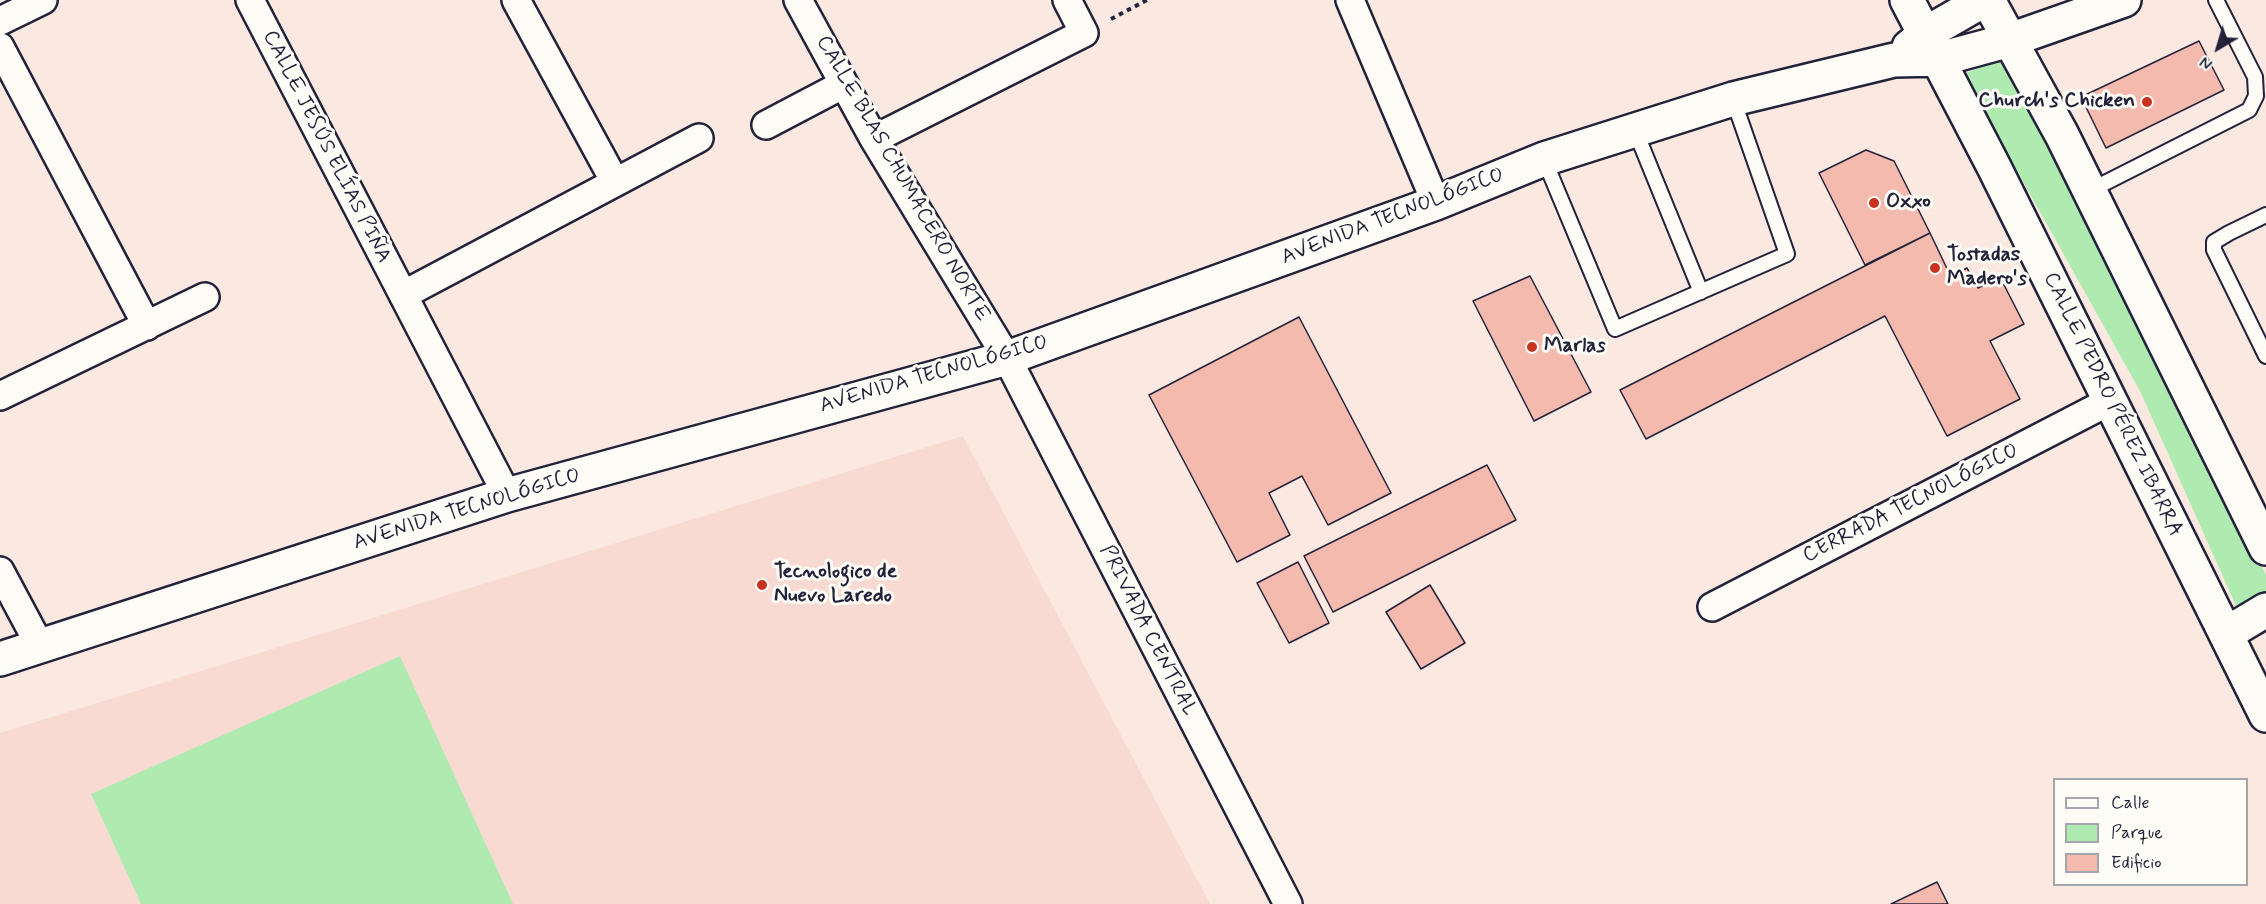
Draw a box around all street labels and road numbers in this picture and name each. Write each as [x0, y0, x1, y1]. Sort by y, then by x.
street label: CALLE JESÚS ELÍAS PIÑA [256, 26, 396, 268]
street label: CALLE BLAS CHUMACERO NORTE [810, 31, 994, 327]
street label: AVENIDA TECNOLÓGICO [1278, 163, 1508, 271]
street label: CALLE PEDRO PÉREZ IBARRA [2037, 269, 2187, 541]
street label: AVENIDA TECNOLÓGICO [817, 330, 1051, 420]
street label: CERRADA TECNOLÓGICO [1799, 439, 2023, 569]
street label: AVENIDA TECNOLÓGICO [350, 463, 584, 557]
street label: PRIVADA CENTRAL [1093, 541, 1201, 721]

